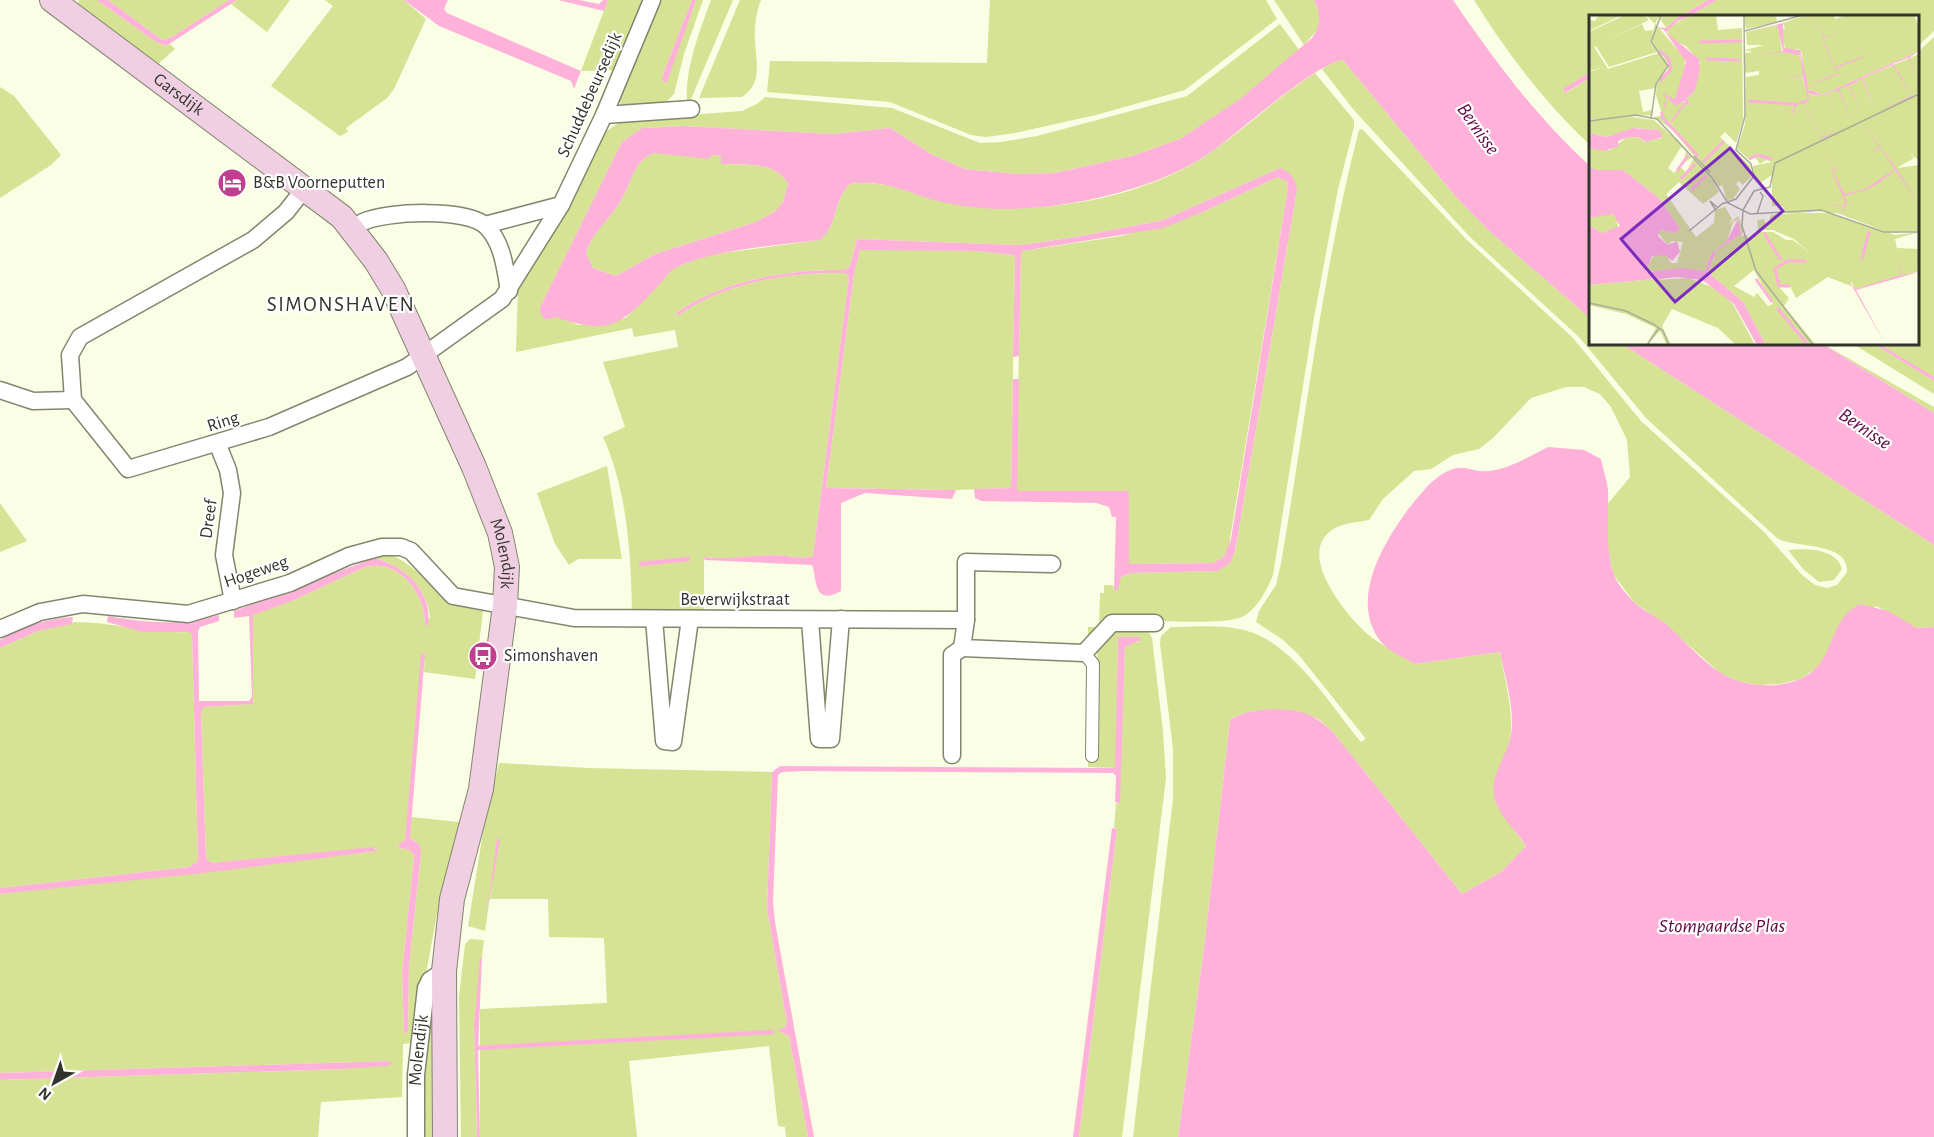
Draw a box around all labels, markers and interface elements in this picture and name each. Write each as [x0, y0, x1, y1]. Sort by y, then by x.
inset map [1589, 15, 1919, 345]
street label: Schuddebeursedijk [554, 29, 626, 160]
street label: Garsdijk [150, 70, 208, 120]
water label: Bernisse [1453, 99, 1503, 159]
hotel icon: B&B Voorneputten [216, 167, 248, 199]
place label: B&B Voorneputten [253, 174, 385, 192]
district label: SIMONSHAVEN [267, 294, 415, 315]
water label: Bernisse [1835, 404, 1895, 454]
street label: Ring [205, 408, 241, 436]
street label: Dreef [197, 497, 221, 540]
street label: Molendijk [486, 516, 517, 590]
street label: Hogeweg [222, 553, 291, 591]
street label: Beverwijkstraat [680, 591, 790, 609]
bus stop icon: Simonshaven [467, 640, 499, 672]
place label: Simonshaven [504, 647, 598, 665]
water label: Stompaardse Plas [1659, 916, 1786, 936]
street label: Molendijk [407, 1013, 432, 1086]
north arrow [24, 1053, 84, 1113]
text: N [36, 1084, 54, 1103]

